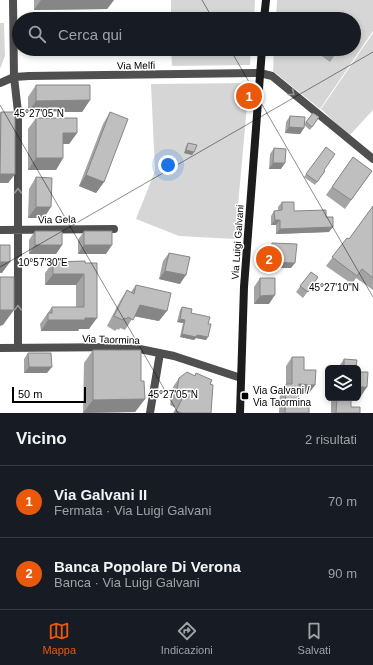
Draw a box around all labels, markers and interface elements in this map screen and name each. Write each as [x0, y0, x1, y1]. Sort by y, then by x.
search box [12, 12, 361, 56]
icon: search [26, 23, 48, 45]
text: Cerca qui [58, 26, 122, 43]
street label: Via Melfi [117, 60, 155, 71]
pin: 1 [236, 81, 262, 111]
one-way arrow [288, 88, 295, 95]
text: 45°27'05"N [14, 108, 64, 119]
your location [158, 155, 178, 175]
one-way arrow [14, 188, 22, 194]
street label: Via Luigi Galvani [229, 204, 246, 280]
street label: Via Gela [38, 214, 77, 225]
pin: 2 [256, 244, 282, 274]
text: 10°57'30"E [18, 257, 68, 268]
text: 45°27'10"N [309, 282, 359, 293]
one-way arrow [14, 305, 22, 311]
street label: Via Taormina [82, 333, 141, 346]
map controls [325, 365, 361, 401]
button: layers [325, 365, 361, 401]
scale bar [12, 385, 86, 404]
place label: Via Galvani / Via Taormina [253, 385, 311, 408]
text: 50 m [18, 388, 42, 400]
text: 45°27'05"N [148, 389, 198, 400]
marker: Via Galvani / Via Taormina [240, 391, 250, 401]
text: Vicino [16, 429, 67, 448]
text: 2 risultati [305, 432, 357, 447]
text: Via Galvani II [54, 486, 147, 503]
text: 1 [25, 494, 33, 509]
text: 70 m [328, 494, 357, 509]
text: Fermata · Via Luigi Galvani [54, 503, 211, 518]
text: Banca Popolare Di Verona [54, 558, 241, 575]
text: 2 [25, 566, 33, 581]
text: 90 m [328, 566, 357, 581]
text: Banca · Via Luigi Galvani [54, 575, 200, 590]
tab: Mappa [42, 620, 76, 656]
tab: Indicazioni [161, 620, 213, 656]
tab: Salvati [298, 620, 331, 656]

